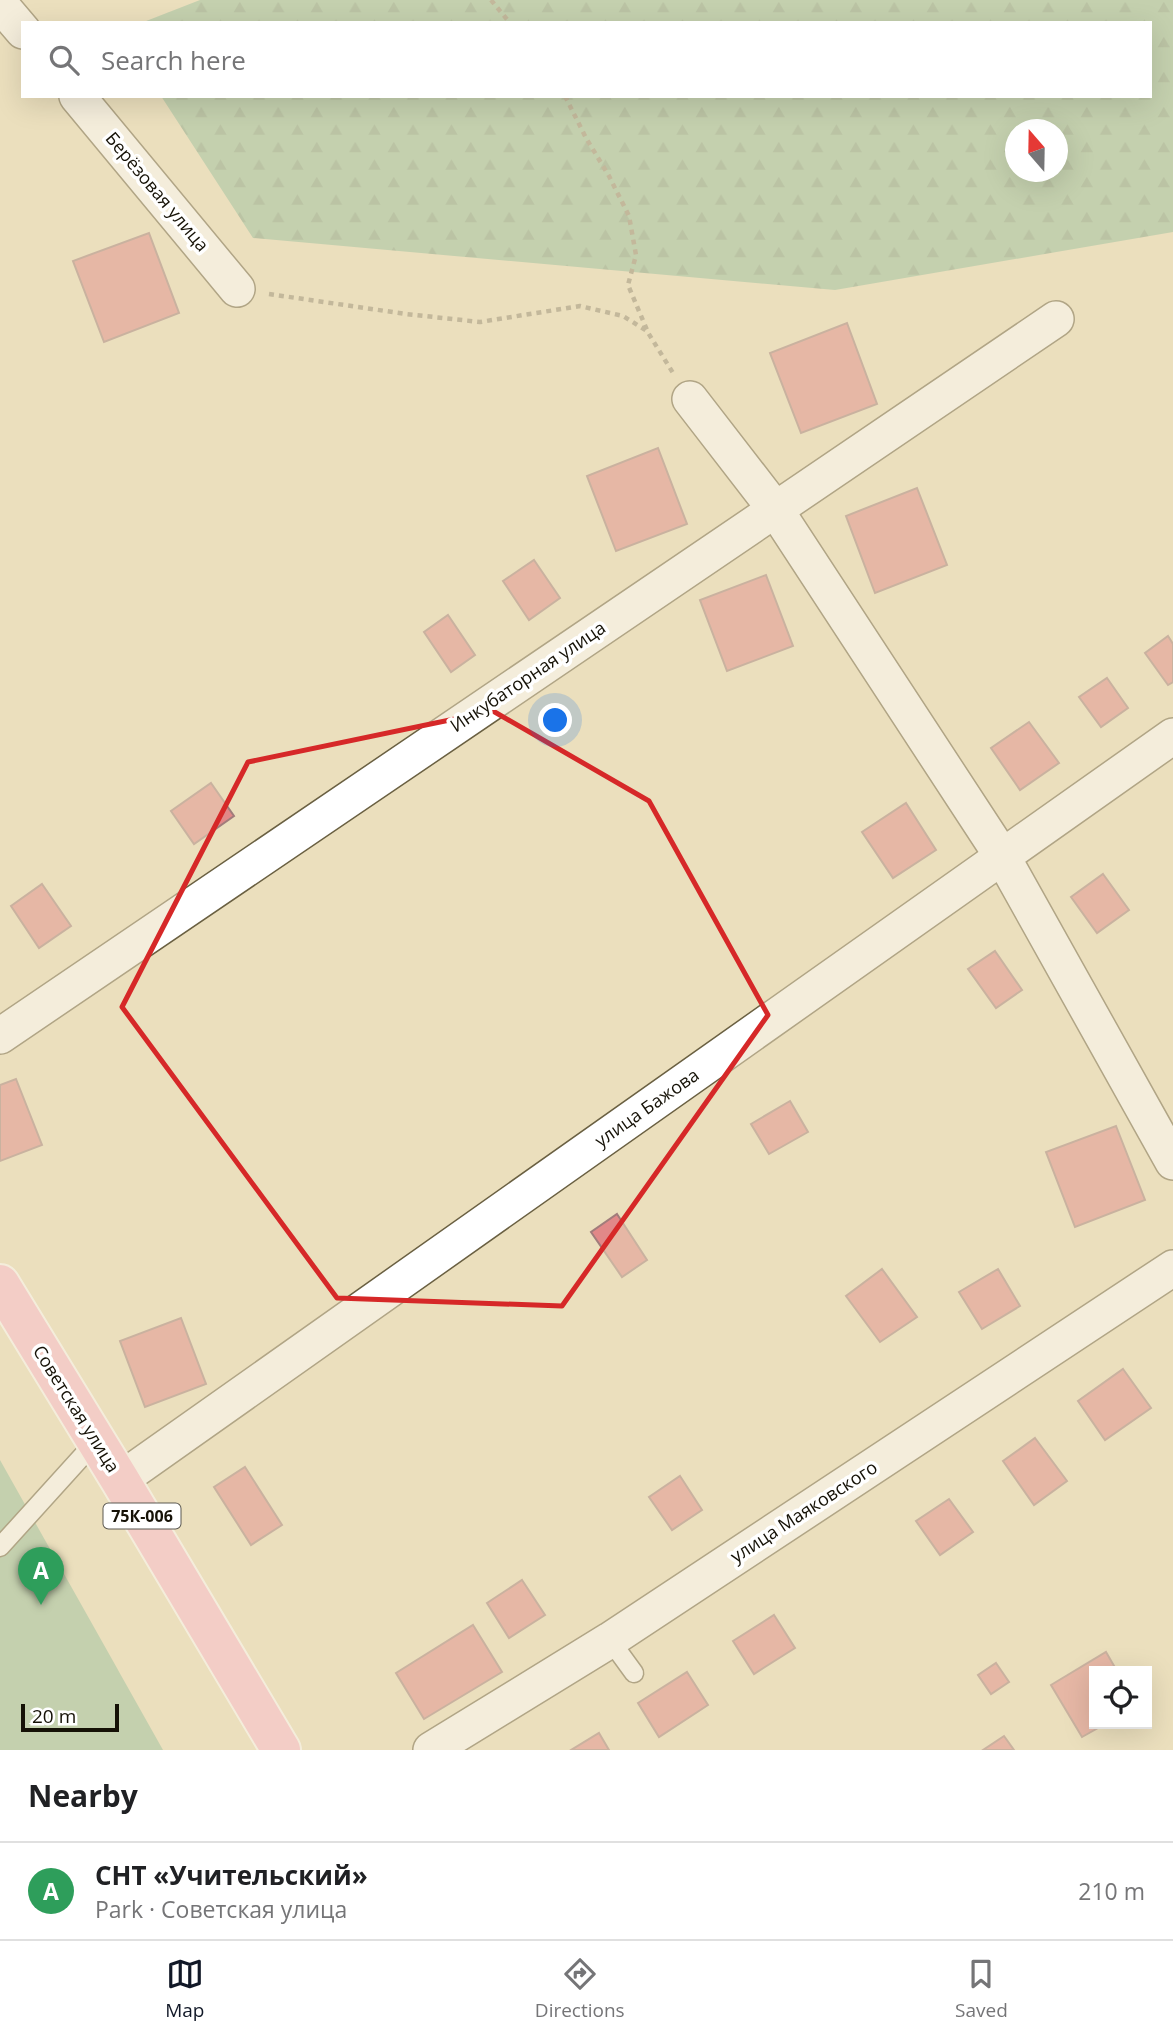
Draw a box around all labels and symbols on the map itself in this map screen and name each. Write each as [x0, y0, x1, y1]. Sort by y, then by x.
north arrow [1005, 119, 1068, 182]
street label: Берёзовая улица [101, 127, 215, 256]
street label: Инкубаторная улица [445, 615, 610, 737]
your location [538, 703, 572, 737]
street label: улица Бажова [590, 1062, 703, 1152]
street label: Советская улица [28, 1340, 126, 1477]
street label: улица Маяковского [725, 1455, 882, 1568]
road number: 75К-006 [104, 1504, 180, 1528]
pin: A [18, 1547, 64, 1605]
scale bar [21, 1701, 119, 1733]

